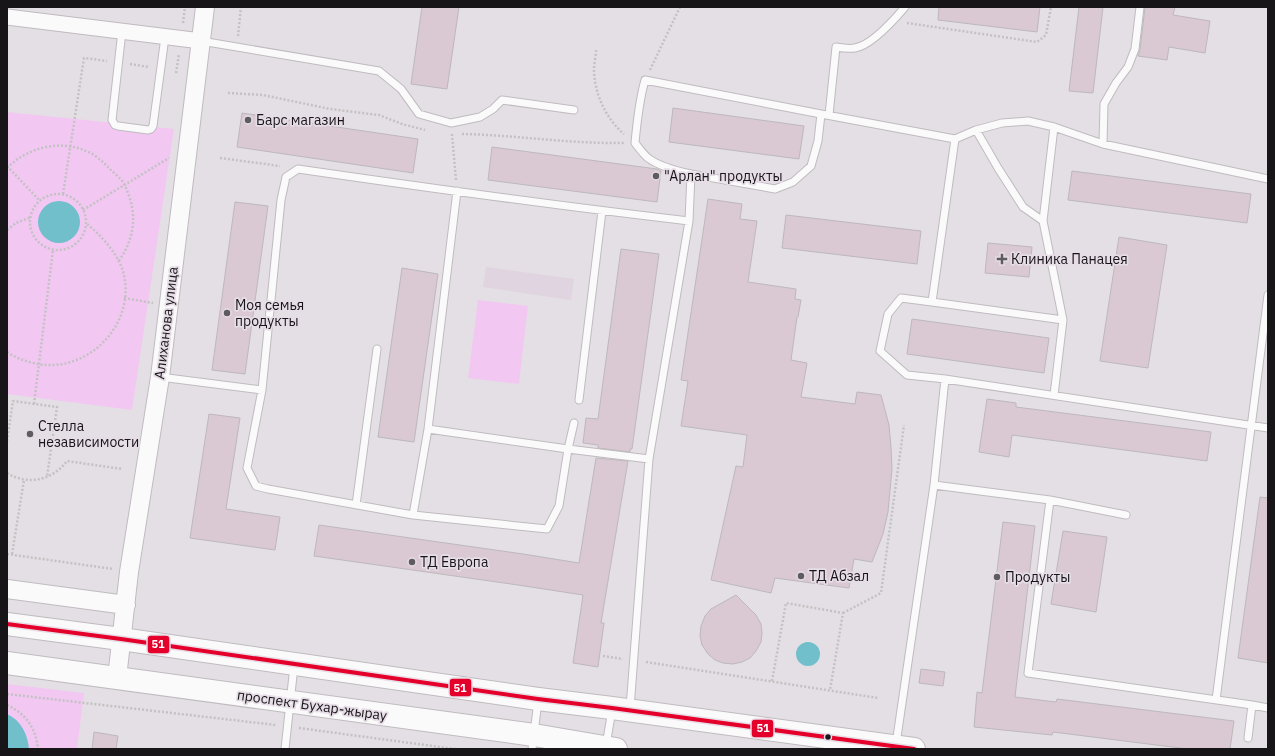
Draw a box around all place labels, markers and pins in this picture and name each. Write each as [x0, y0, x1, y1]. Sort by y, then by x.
place label: Барс магазин [256, 111, 345, 129]
marker: Барс магазин [243, 115, 253, 125]
place label: "Арлан" продукты [664, 167, 783, 185]
marker: "Арлан" продукты [651, 171, 661, 181]
place label: Клиника Панацея [1011, 250, 1128, 268]
marker: Клиника Панацея [996, 253, 1008, 265]
place label: Моя семья продукты [235, 296, 304, 330]
marker: Моя семья продукты [222, 308, 232, 318]
place label: Стелла независимости [38, 417, 139, 451]
marker: Стелла независимости [25, 429, 35, 439]
place label: ТД Европа [420, 553, 489, 571]
marker: ТД Европа [407, 557, 417, 567]
place label: ТД Абзал [809, 567, 869, 585]
place label: Продукты [1005, 568, 1070, 586]
marker: ТД Абзал [796, 571, 806, 581]
marker: Продукты [992, 572, 1002, 582]
unlabelled marker [823, 732, 833, 742]

